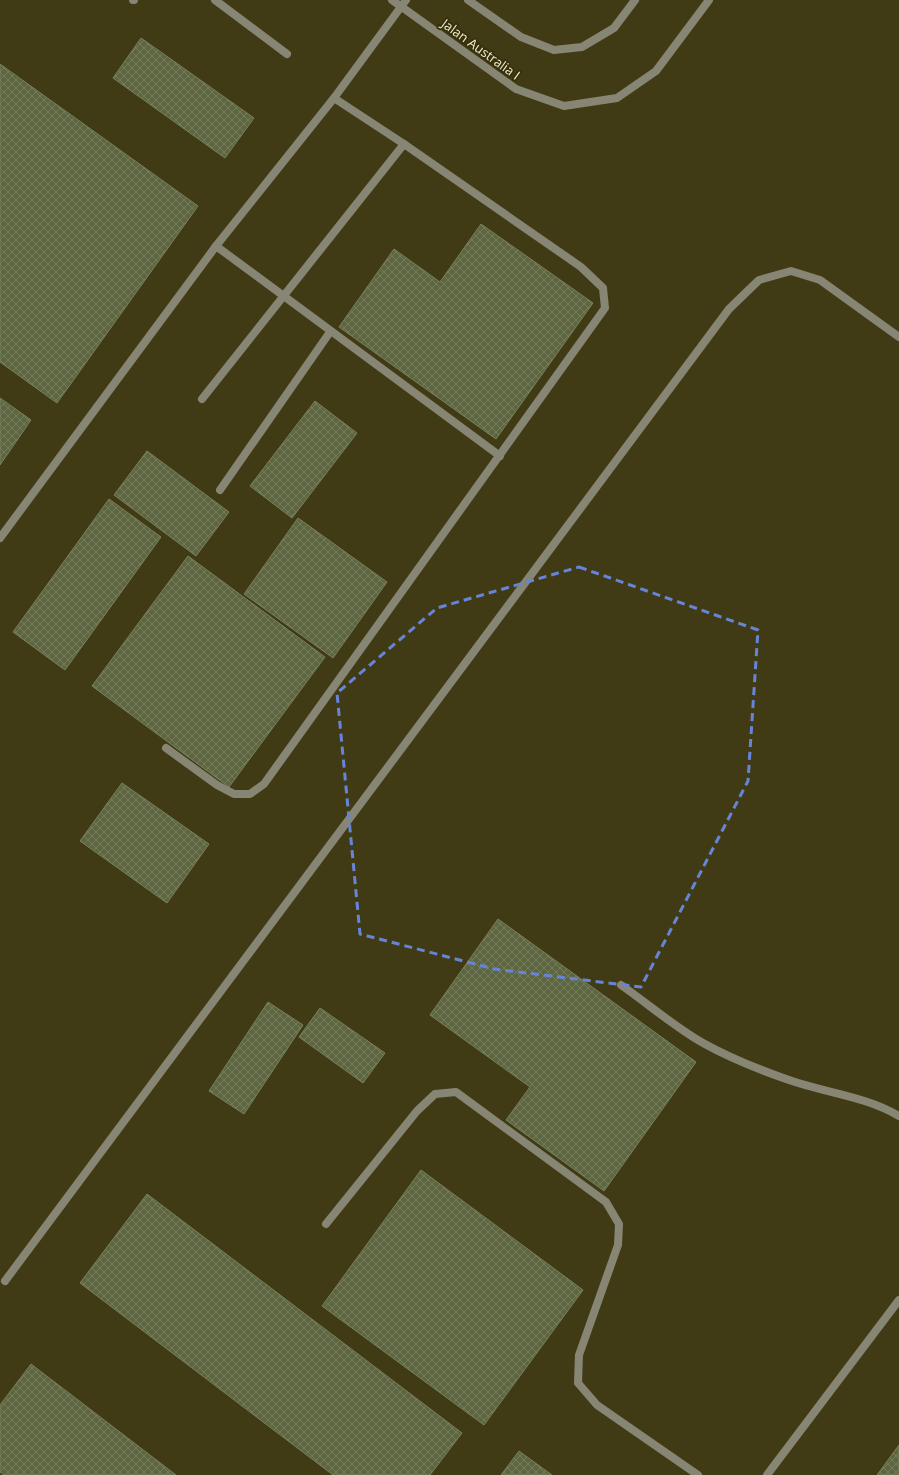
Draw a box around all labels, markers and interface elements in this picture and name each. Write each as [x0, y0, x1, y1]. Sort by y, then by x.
street label: Jalan Australia I [436, 13, 524, 84]

